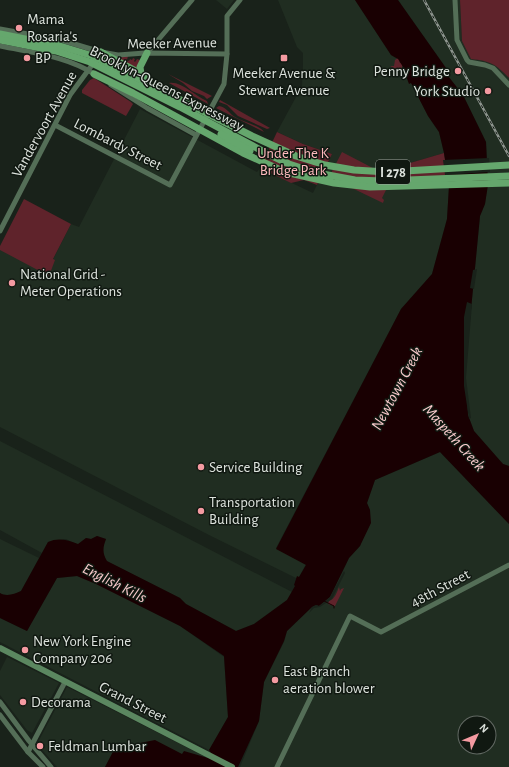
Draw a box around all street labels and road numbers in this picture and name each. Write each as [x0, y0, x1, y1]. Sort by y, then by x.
street label: Meeker Avenue [127, 35, 217, 52]
street label: Brooklyn-Queens Expressway [87, 43, 247, 134]
street label: Vandervoort Avenue [9, 69, 80, 180]
street label: Lombardy Street [71, 116, 164, 173]
road number: I 278 [376, 160, 410, 184]
street label: 48th Street [408, 567, 473, 610]
street label: Grand Street [97, 679, 169, 726]

